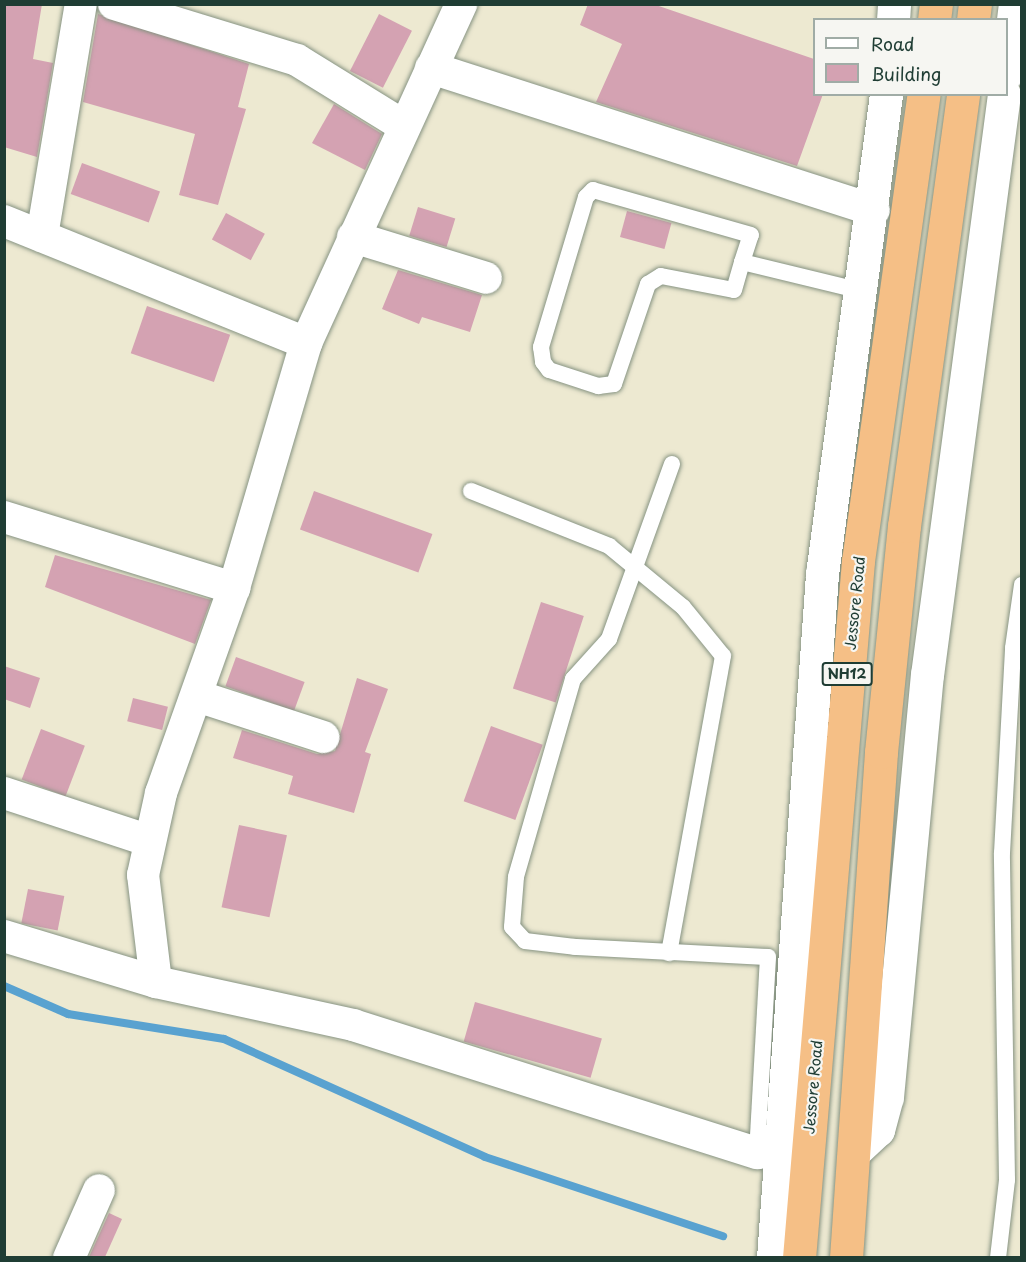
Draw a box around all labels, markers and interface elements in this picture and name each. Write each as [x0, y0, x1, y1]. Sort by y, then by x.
legend [813, 18, 1008, 96]
text: Road [871, 30, 915, 57]
text: Building [871, 60, 941, 87]
street label: Jessore Road [840, 555, 868, 651]
road number: NH12 [822, 663, 872, 685]
street label: Jessore Road [799, 1039, 825, 1135]

